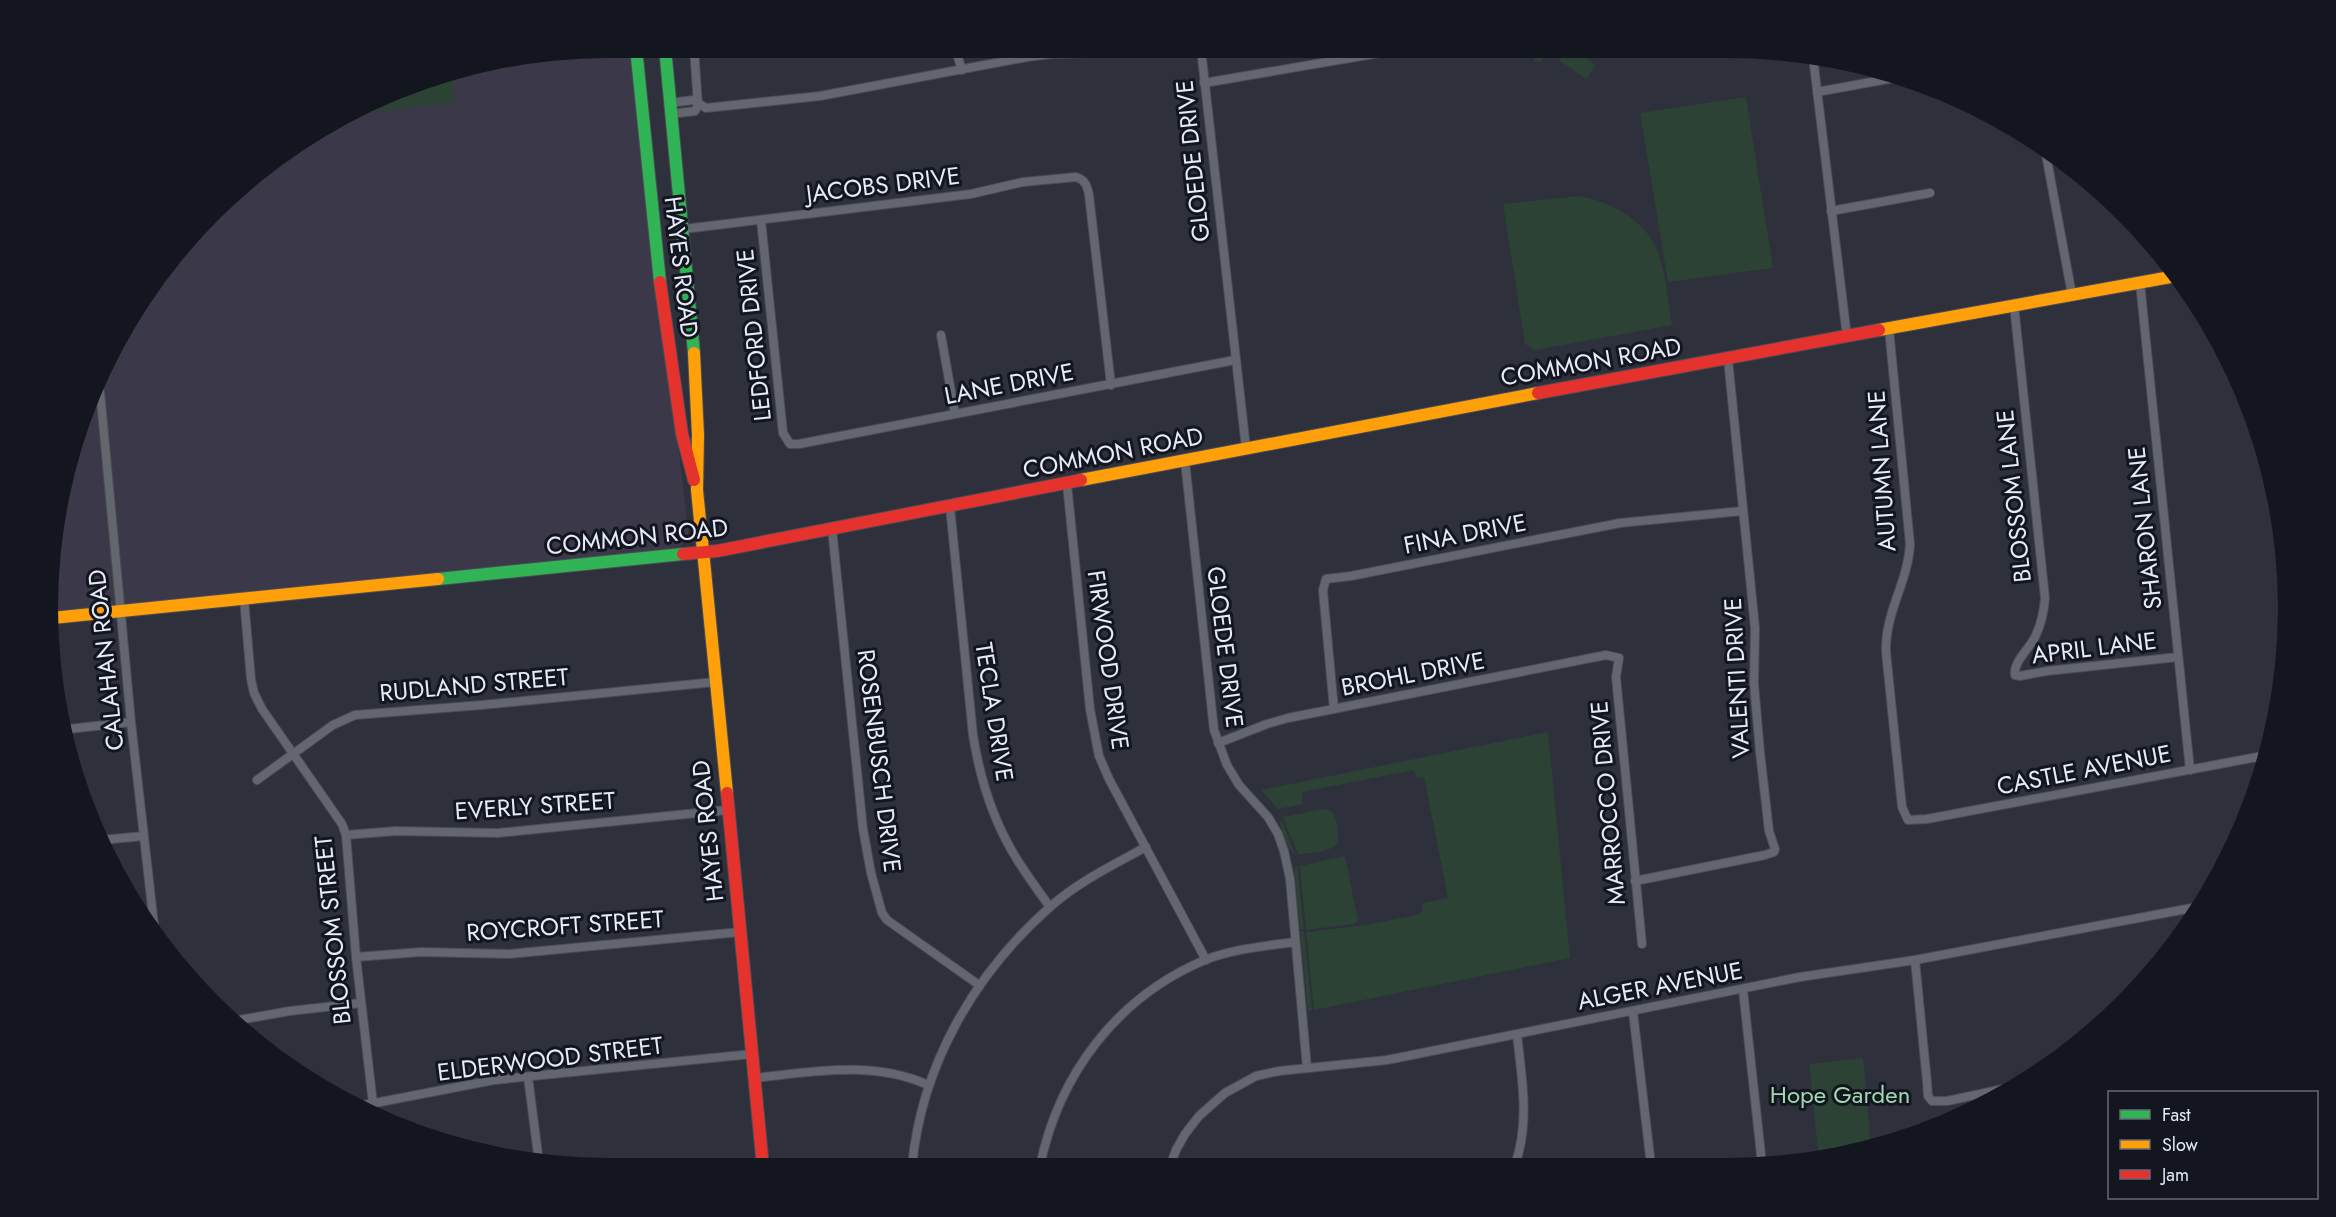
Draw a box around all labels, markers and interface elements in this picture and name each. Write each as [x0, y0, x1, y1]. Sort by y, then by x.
street label: GLOEDE DRIVE [1167, 79, 1218, 244]
street label: JACOBS DRIVE [801, 158, 962, 212]
street label: HAYES ROAD [655, 194, 708, 340]
street label: LEDFORD DRIVE [727, 247, 780, 423]
street label: COMMON ROAD [1498, 328, 1684, 395]
street label: LANE DRIVE [941, 354, 1077, 413]
street label: AUTUMN LANE [1858, 389, 1905, 553]
street label: BLOSSOM LANE [1987, 408, 2040, 584]
street label: COMMON ROAD [1020, 418, 1206, 487]
street label: SHARON LANE [2119, 445, 2170, 611]
street label: FINA DRIVE [1401, 504, 1529, 563]
street label: COMMON ROAD [544, 510, 730, 563]
street label: GLOEDE DRIVE [1198, 564, 1253, 730]
street label: CALAHAN ROAD [79, 568, 132, 752]
street label: FIRWOOD DRIVE [1079, 568, 1138, 752]
street label: VALENTI DRIVE [1715, 597, 1758, 759]
street label: APRIL LANE [2030, 622, 2158, 673]
street label: TECLA DRIVE [966, 640, 1023, 784]
street label: BROHL DRIVE [1338, 642, 1488, 705]
street label: ROSENBUSCH DRIVE [848, 647, 911, 874]
street label: RUDLAND STREET [378, 659, 570, 710]
street label: MARROCCO DRIVE [1581, 699, 1634, 907]
street label: CASTLE AVENUE [1994, 735, 2174, 804]
street label: HAYES ROAD [683, 759, 732, 904]
street label: EVERLY STREET [454, 782, 616, 829]
street label: BLOSSOM STREET [305, 834, 360, 1026]
street label: ROYCROFT STREET [465, 901, 665, 950]
street label: ALGER AVENUE [1574, 952, 1746, 1019]
street label: ELDERWOOD STREET [435, 1027, 665, 1090]
park label: Hope Garden [1770, 1077, 1910, 1112]
legend [2108, 1091, 2318, 1199]
text: Fast [2162, 1102, 2191, 1128]
text: Slow [2162, 1132, 2199, 1158]
text: Jam [2160, 1162, 2189, 1188]

